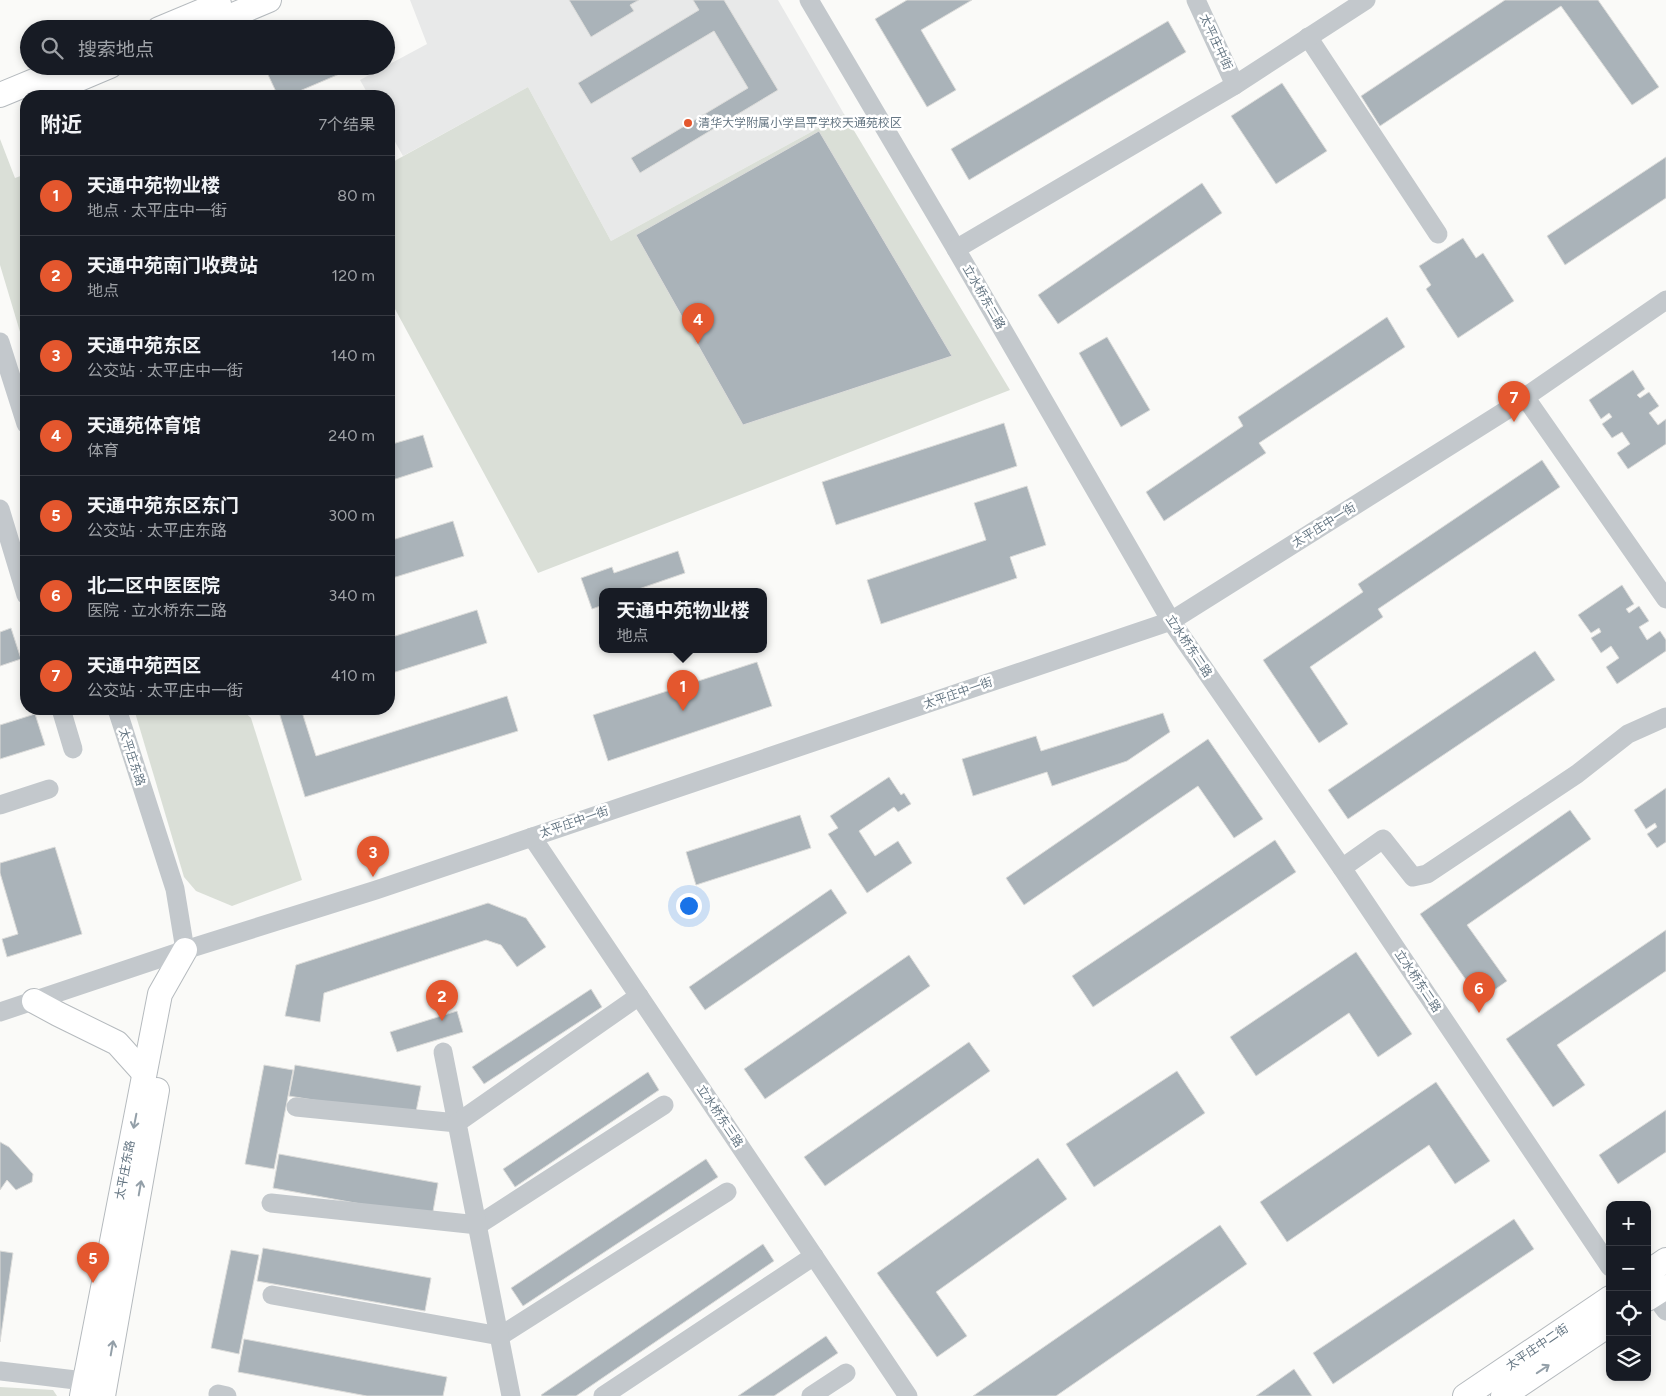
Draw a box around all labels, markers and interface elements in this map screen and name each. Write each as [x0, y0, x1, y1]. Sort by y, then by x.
street label: 太平庄中街 [1197, 12, 1235, 72]
search box [20, 20, 395, 75]
icon: search [38, 34, 66, 62]
text: 搜索地点 [78, 38, 154, 61]
text: 附近 [40, 112, 82, 137]
text: 7个结果 [318, 115, 375, 134]
place label: 清华大学附属小学昌平学校天通苑校区 [698, 116, 902, 130]
marker: 清华大学附属小学昌平学校天通苑校区 [682, 117, 694, 129]
text: 天通中苑物业楼 [87, 174, 220, 197]
text: 1 [53, 186, 59, 205]
text: 80 m [337, 186, 375, 205]
text: 地点 · 太平庄中一街 [87, 201, 227, 220]
text: 天通中苑南门收费站 [87, 254, 258, 277]
street label: 立水桥东二路 [960, 262, 1008, 332]
text: 2 [51, 266, 61, 285]
text: 120 m [332, 266, 375, 285]
text: 地点 [87, 281, 119, 300]
pin: 4 [682, 303, 714, 344]
text: 天通中苑东区 [87, 334, 201, 357]
text: 3 [52, 346, 60, 365]
text: 140 m [331, 346, 375, 365]
text: 公交站 · 太平庄中一街 [87, 361, 243, 380]
pin: 7 [1498, 381, 1530, 422]
text: 天通苑体育馆 [87, 414, 201, 437]
text: 4 [51, 426, 61, 445]
text: 240 m [328, 426, 375, 445]
text: 体育 [87, 441, 119, 460]
text: 天通中苑东区东门 [87, 494, 239, 517]
street label: 太平庄中一街 [1290, 500, 1358, 550]
text: 5 [51, 506, 61, 525]
text: 300 m [328, 506, 375, 525]
text: 公交站 · 太平庄东路 [87, 521, 227, 540]
text: 北二区中医医院 [87, 574, 220, 597]
text: 6 [51, 586, 61, 605]
text: 340 m [329, 586, 375, 605]
popup [599, 588, 767, 653]
text: 天通中苑物业楼 [616, 599, 750, 622]
text: 医院 · 立水桥东二路 [87, 601, 227, 620]
street label: 立水桥东二路 [1163, 612, 1215, 680]
text: 地点 [616, 626, 649, 645]
text: 天通中苑西区 [87, 654, 201, 677]
text: 7 [52, 666, 60, 685]
text: 410 m [331, 666, 375, 685]
pin: 1 [667, 670, 699, 711]
street label: 太平庄中一街 [922, 675, 994, 711]
text: 公交站 · 太平庄中一街 [87, 681, 243, 700]
street label: 太平庄东路 [116, 726, 148, 788]
street label: 太平庄中一街 [538, 804, 610, 840]
pin: 3 [357, 836, 389, 877]
your location [676, 893, 702, 919]
street label: 立水桥东二路 [1392, 947, 1444, 1015]
pin: 6 [1463, 972, 1495, 1013]
pin: 2 [426, 980, 458, 1021]
street label: 立水桥东三路 [694, 1082, 746, 1150]
one-way arrow [129, 1112, 139, 1128]
street label: 太平庄东路 [112, 1139, 138, 1201]
one-way arrow [135, 1180, 145, 1196]
map controls [1606, 1201, 1651, 1381]
button: + [1606, 1201, 1651, 1246]
pin: 5 [77, 1242, 109, 1283]
button: − [1606, 1246, 1651, 1291]
button: locate [1606, 1291, 1651, 1336]
street label: 太平庄中二街 [1503, 1321, 1571, 1373]
button: layers [1606, 1336, 1651, 1381]
one-way arrow [107, 1340, 117, 1356]
one-way arrow [1536, 1364, 1550, 1374]

